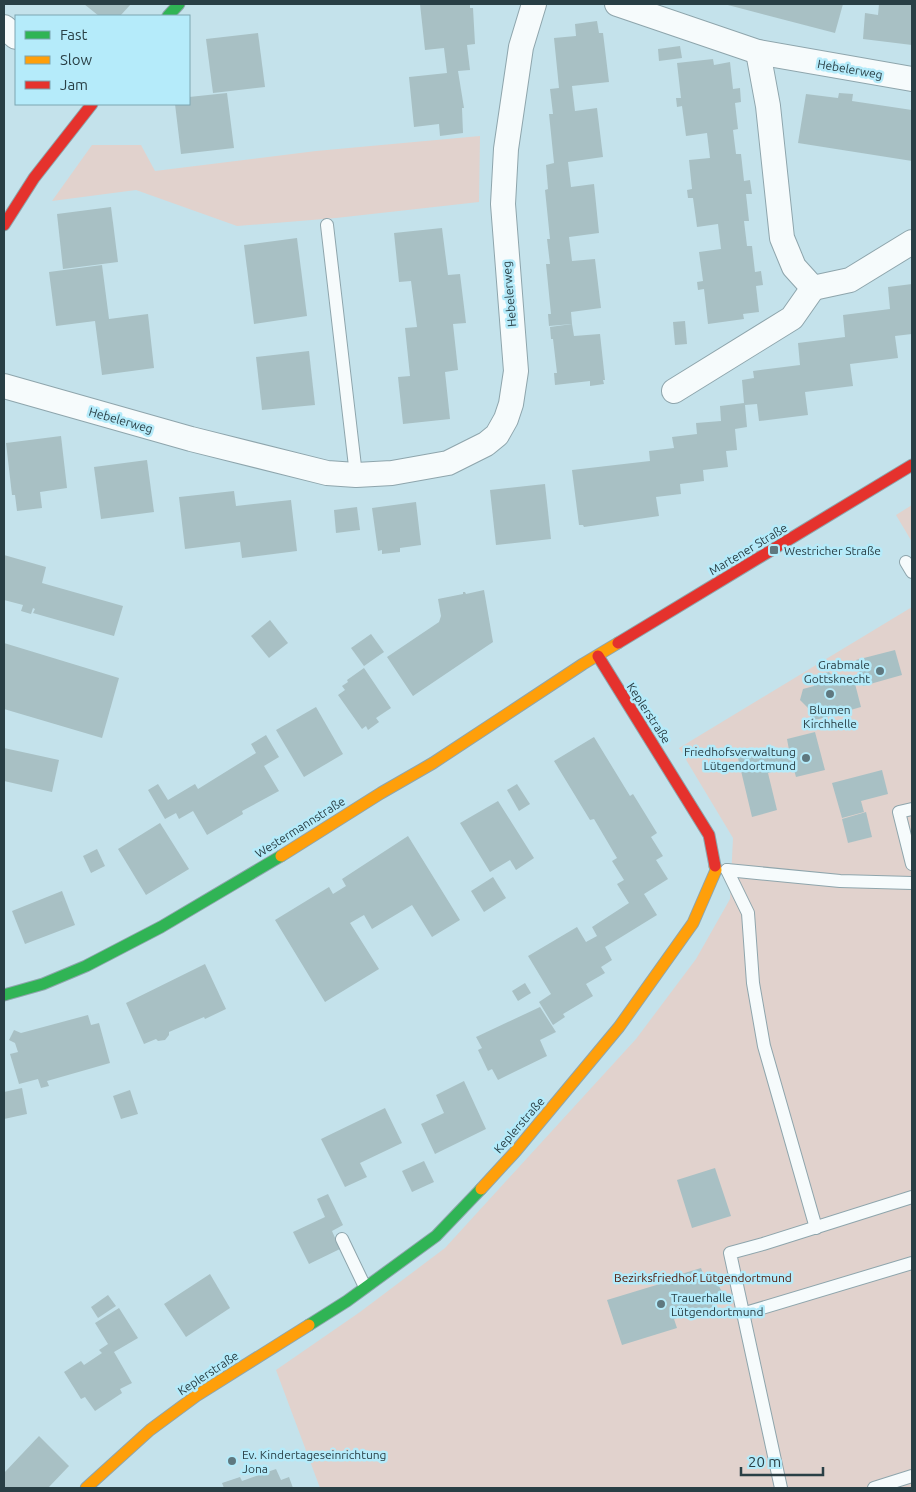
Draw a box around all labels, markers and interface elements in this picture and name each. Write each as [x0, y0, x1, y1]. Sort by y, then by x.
legend [15, 15, 190, 105]
text: Fast [60, 26, 88, 43]
text: Slow [60, 51, 93, 68]
street label: Hebelerweg [816, 57, 884, 81]
text: Jam [60, 76, 88, 93]
street label: Hebelerweg [500, 261, 518, 327]
street label: Hebelerweg [87, 405, 155, 435]
street label: Martener Straße [707, 521, 789, 577]
marker: Westricher Straße [768, 544, 780, 556]
place label: Westricher Straße [784, 544, 881, 557]
place label: Grabmale Gottsknecht [804, 658, 870, 685]
marker: Grabmale Gottsknecht [874, 665, 886, 677]
street label: Keplerstraße [625, 680, 673, 746]
marker: Blumen Kirchhelle [824, 688, 836, 700]
place label: Blumen Kirchhelle [803, 703, 857, 730]
place label: Friedhofsverwaltung Lütgendortmund [684, 745, 796, 772]
marker: Friedhofsverwaltung Lütgendortmund [800, 752, 812, 764]
street label: Westermannstraße [253, 794, 347, 860]
street label: Keplerstraße [491, 1094, 547, 1156]
park label: Bezirksfriedhof Lütgendortmund [614, 1271, 792, 1284]
place label: Trauerhalle Lütgendortmund [671, 1291, 763, 1318]
marker: Trauerhalle Lütgendortmund [655, 1298, 667, 1310]
street label: Keplerstraße [175, 1349, 241, 1397]
scale bar [741, 1444, 824, 1476]
place label: Ev. Kindertageseinrichtung Jona [242, 1448, 387, 1475]
text: 20 m [748, 1453, 781, 1470]
marker: Ev. Kindertageseinrichtung Jona [226, 1455, 238, 1467]

